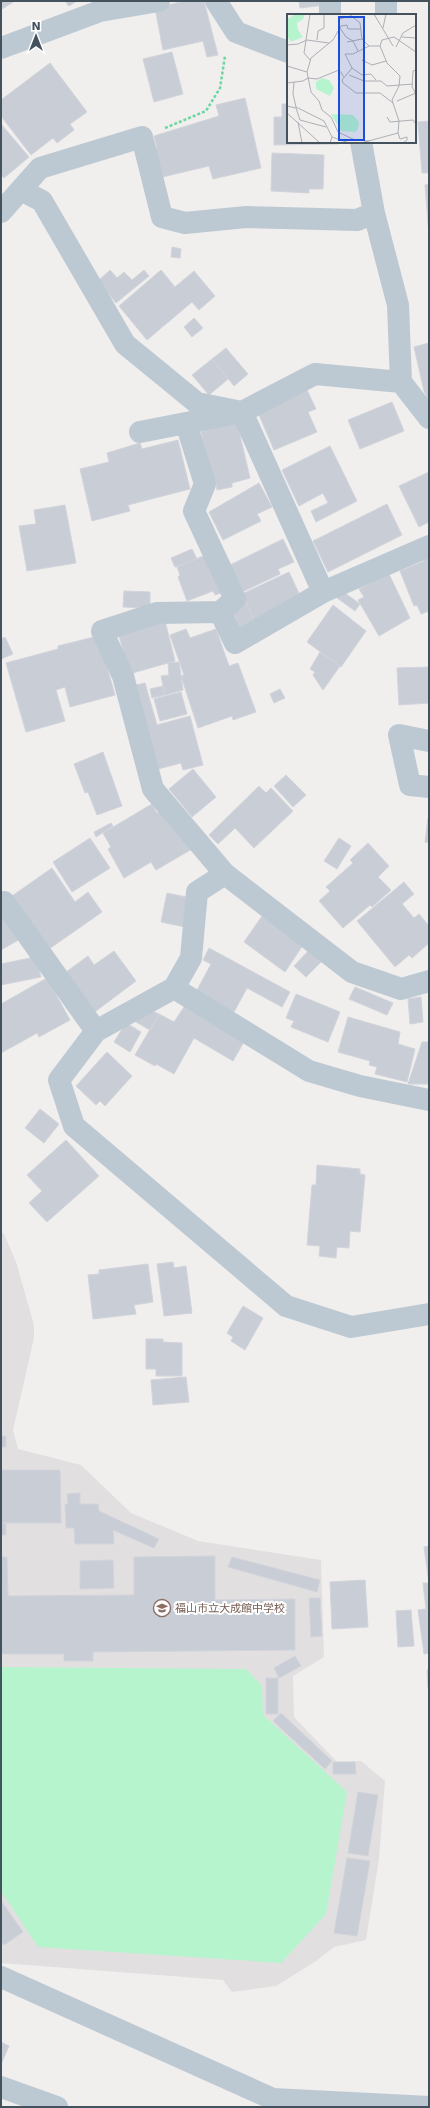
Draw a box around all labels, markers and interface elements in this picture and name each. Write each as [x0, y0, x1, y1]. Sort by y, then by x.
inset map [287, 14, 416, 143]
north arrow [16, 16, 56, 56]
text: N [31, 20, 41, 33]
school or university icon: 福山市立大成館中学校 [152, 1598, 172, 1618]
place label: 福山市立大成館中学校 [175, 1602, 285, 1615]

